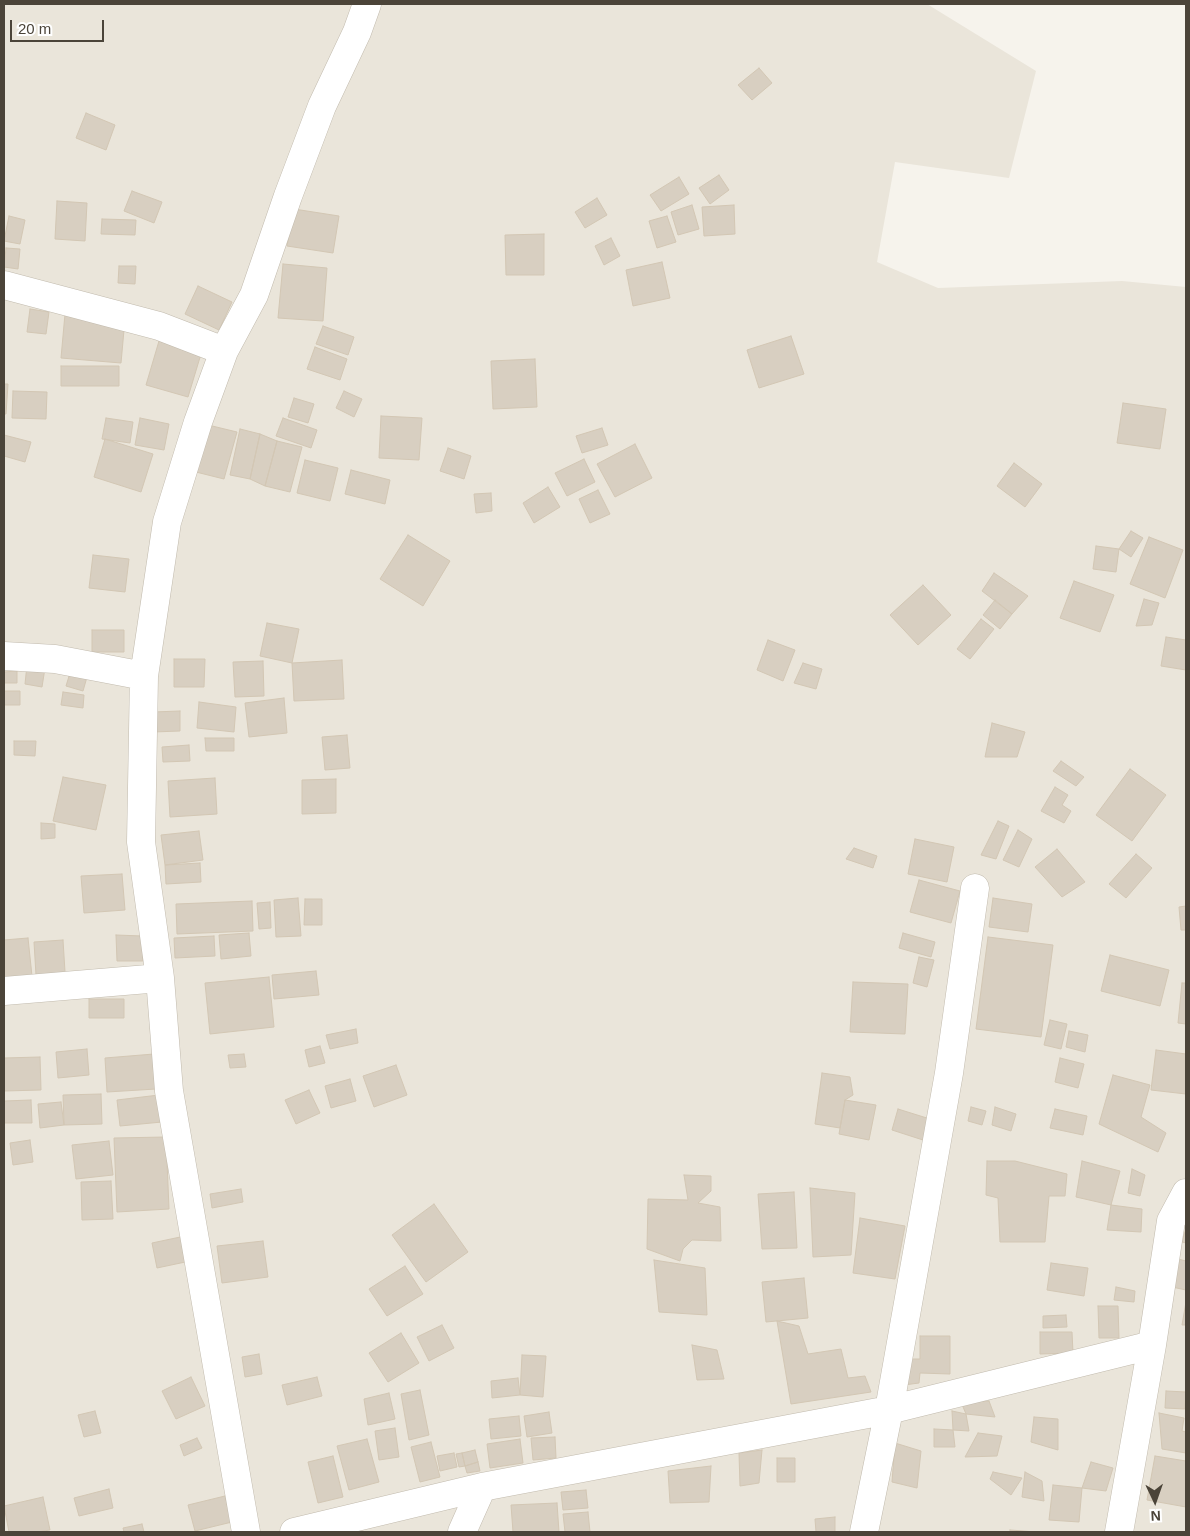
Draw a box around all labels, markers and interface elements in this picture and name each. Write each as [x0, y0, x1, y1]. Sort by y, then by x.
scale bar [12, 10, 106, 42]
text: 20 m [18, 20, 51, 37]
north arrow [1130, 1476, 1180, 1526]
text: N [1150, 1508, 1161, 1524]

